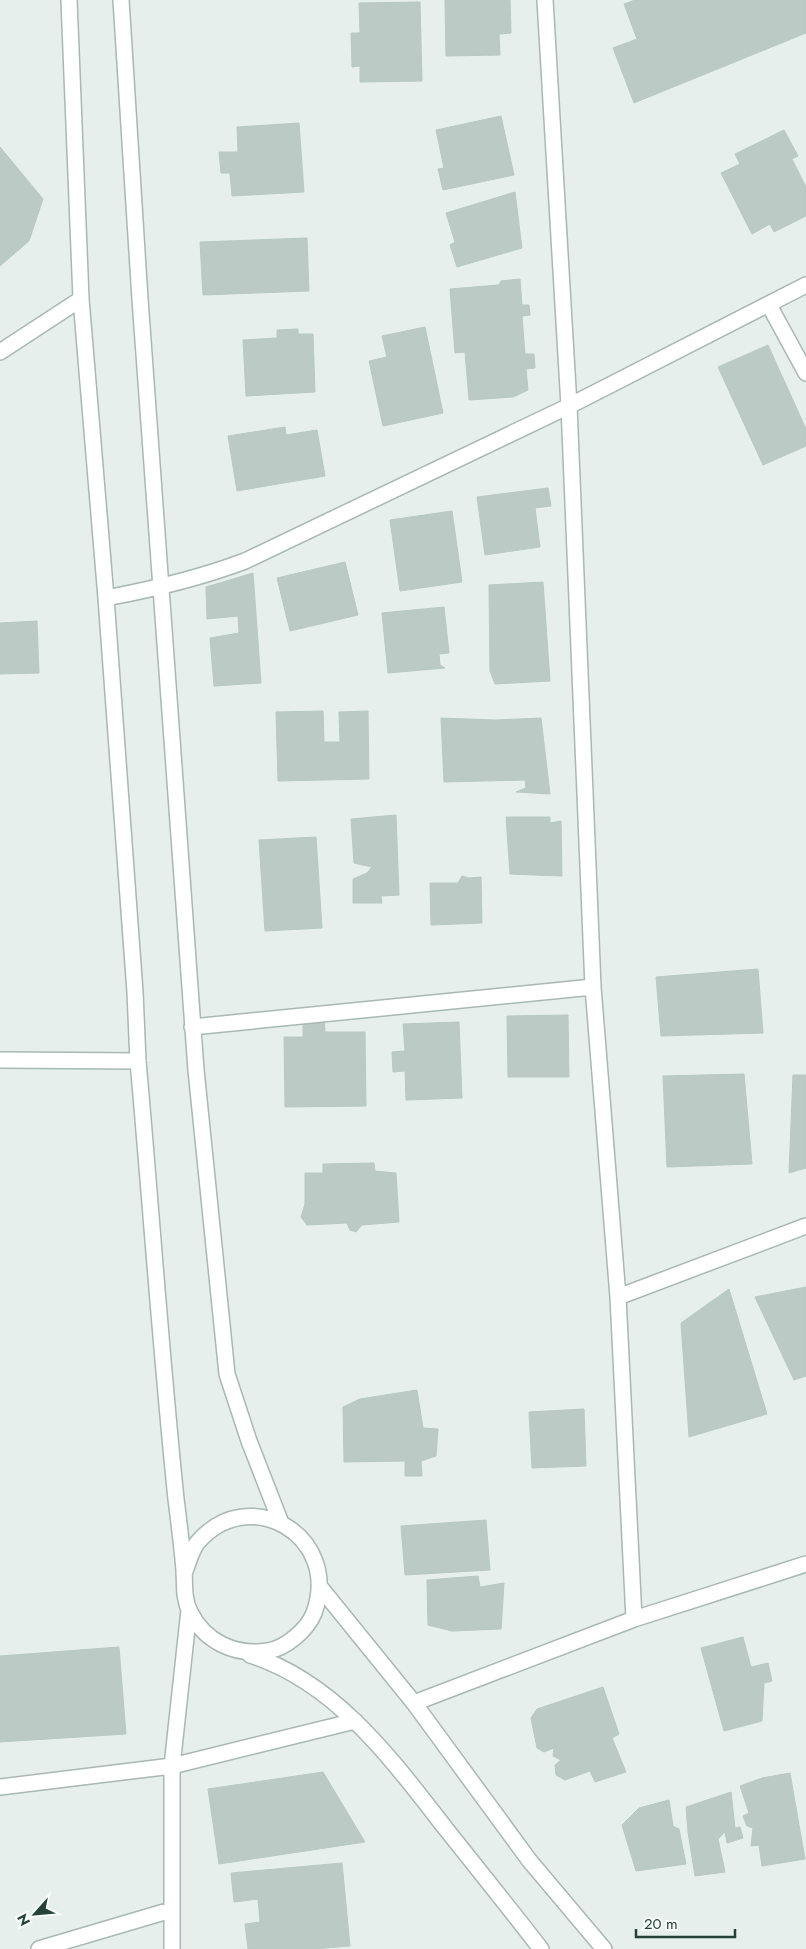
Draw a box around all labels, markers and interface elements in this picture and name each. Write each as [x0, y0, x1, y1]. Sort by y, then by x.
north arrow [10, 1889, 60, 1939]
scale bar [636, 1906, 735, 1938]
text: N [12, 1910, 35, 1929]
text: 20 m [644, 1913, 678, 1935]

